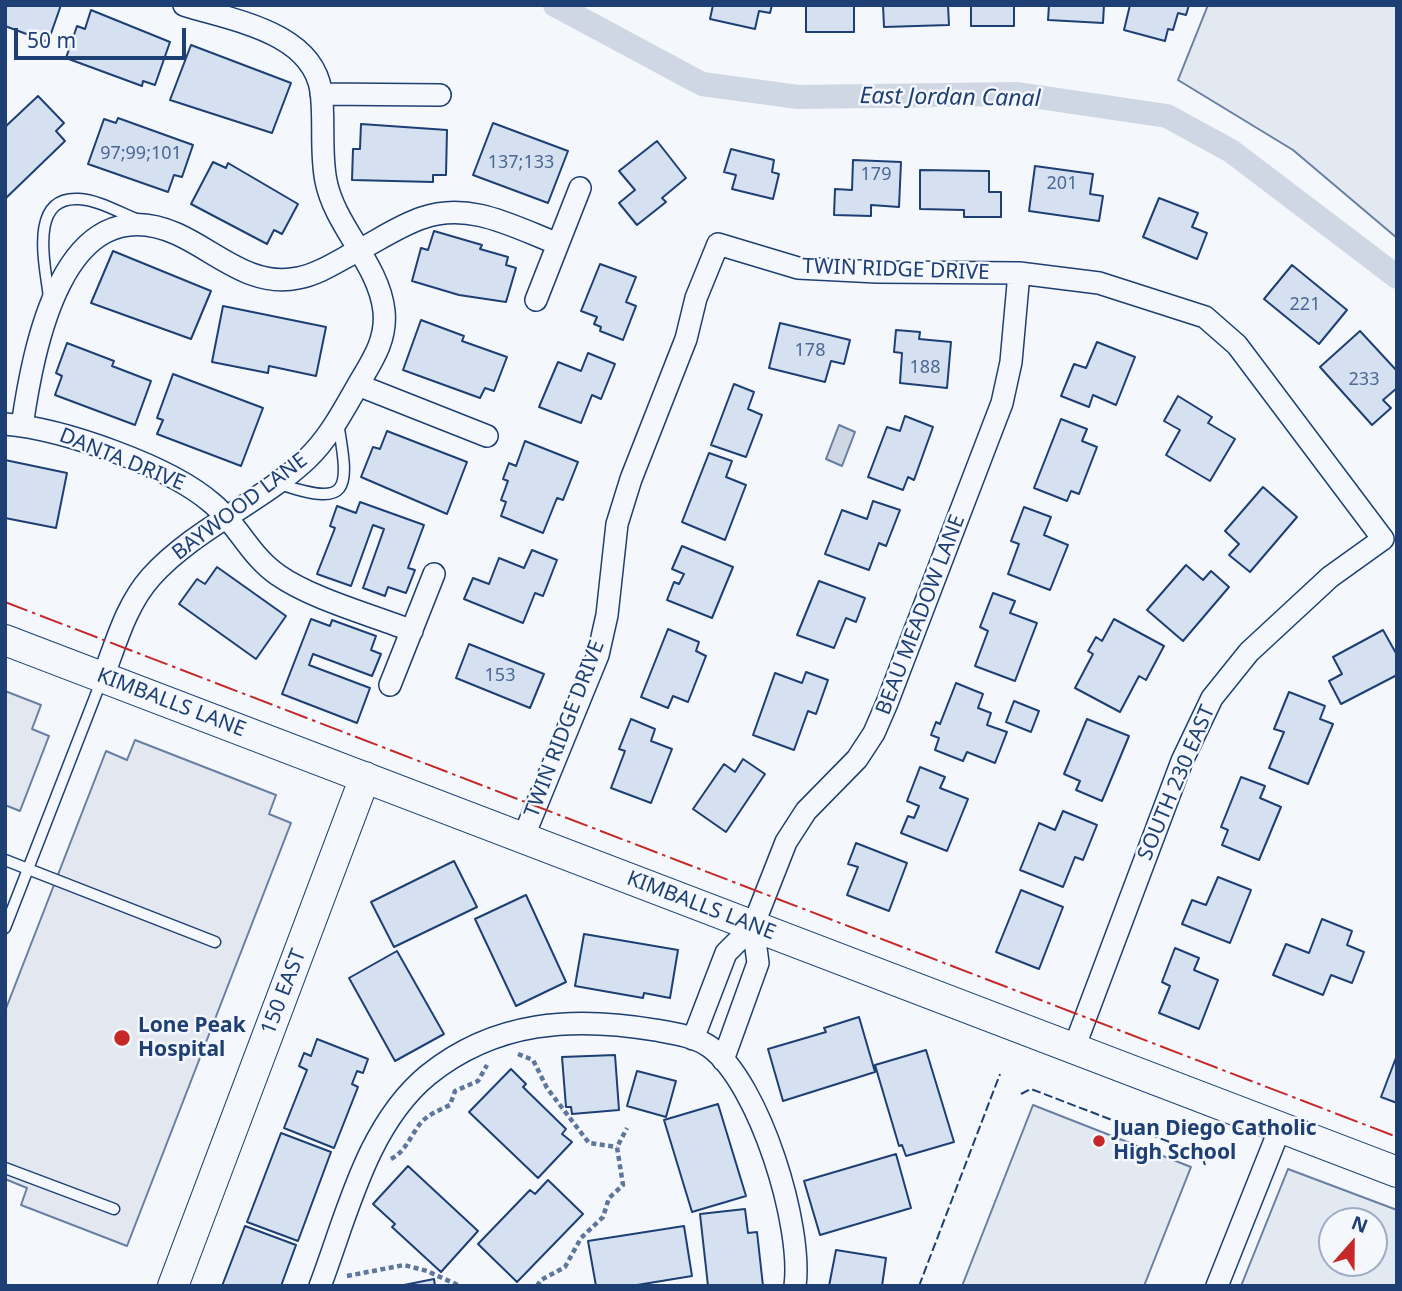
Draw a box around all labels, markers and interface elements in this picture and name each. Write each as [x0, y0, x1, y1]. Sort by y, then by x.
scale bar [18, 14, 189, 58]
text: 50 m [27, 26, 76, 54]
water label: East Jordan Canal [859, 83, 1041, 113]
house number: 97;99;101 [100, 143, 182, 165]
house number: 137;133 [488, 152, 554, 174]
house number: 179 [861, 164, 891, 186]
house number: 201 [1047, 173, 1077, 195]
street label: TWIN RIDGE DRIVE [802, 254, 990, 286]
house number: 221 [1290, 294, 1320, 316]
house number: 178 [795, 340, 825, 362]
house number: 188 [910, 357, 940, 379]
house number: 233 [1349, 369, 1379, 391]
street label: DANTA DRIVE [56, 423, 188, 497]
street label: BAYWOOD LANE [167, 448, 313, 566]
street label: BEAU MEADOW LANE [871, 511, 971, 719]
street label: TWIN RIDGE DRIVE [520, 637, 610, 821]
street label: KIMBALLS LANE [93, 663, 249, 743]
house number: 153 [485, 665, 515, 687]
street label: SOUTH 230 EAST [1133, 702, 1221, 864]
street label: KIMBALLS LANE [623, 866, 779, 946]
street label: 150 EAST [256, 946, 312, 1038]
place label: Lone Peak Hospital [138, 1013, 246, 1063]
marker: Lone Peak Hospital [112, 1028, 132, 1048]
place label: Juan Diego Catholic High School [1113, 1116, 1317, 1166]
marker: Juan Diego Catholic High School [1091, 1133, 1107, 1149]
north arrow [1318, 1207, 1388, 1277]
text: N [1348, 1209, 1372, 1239]

